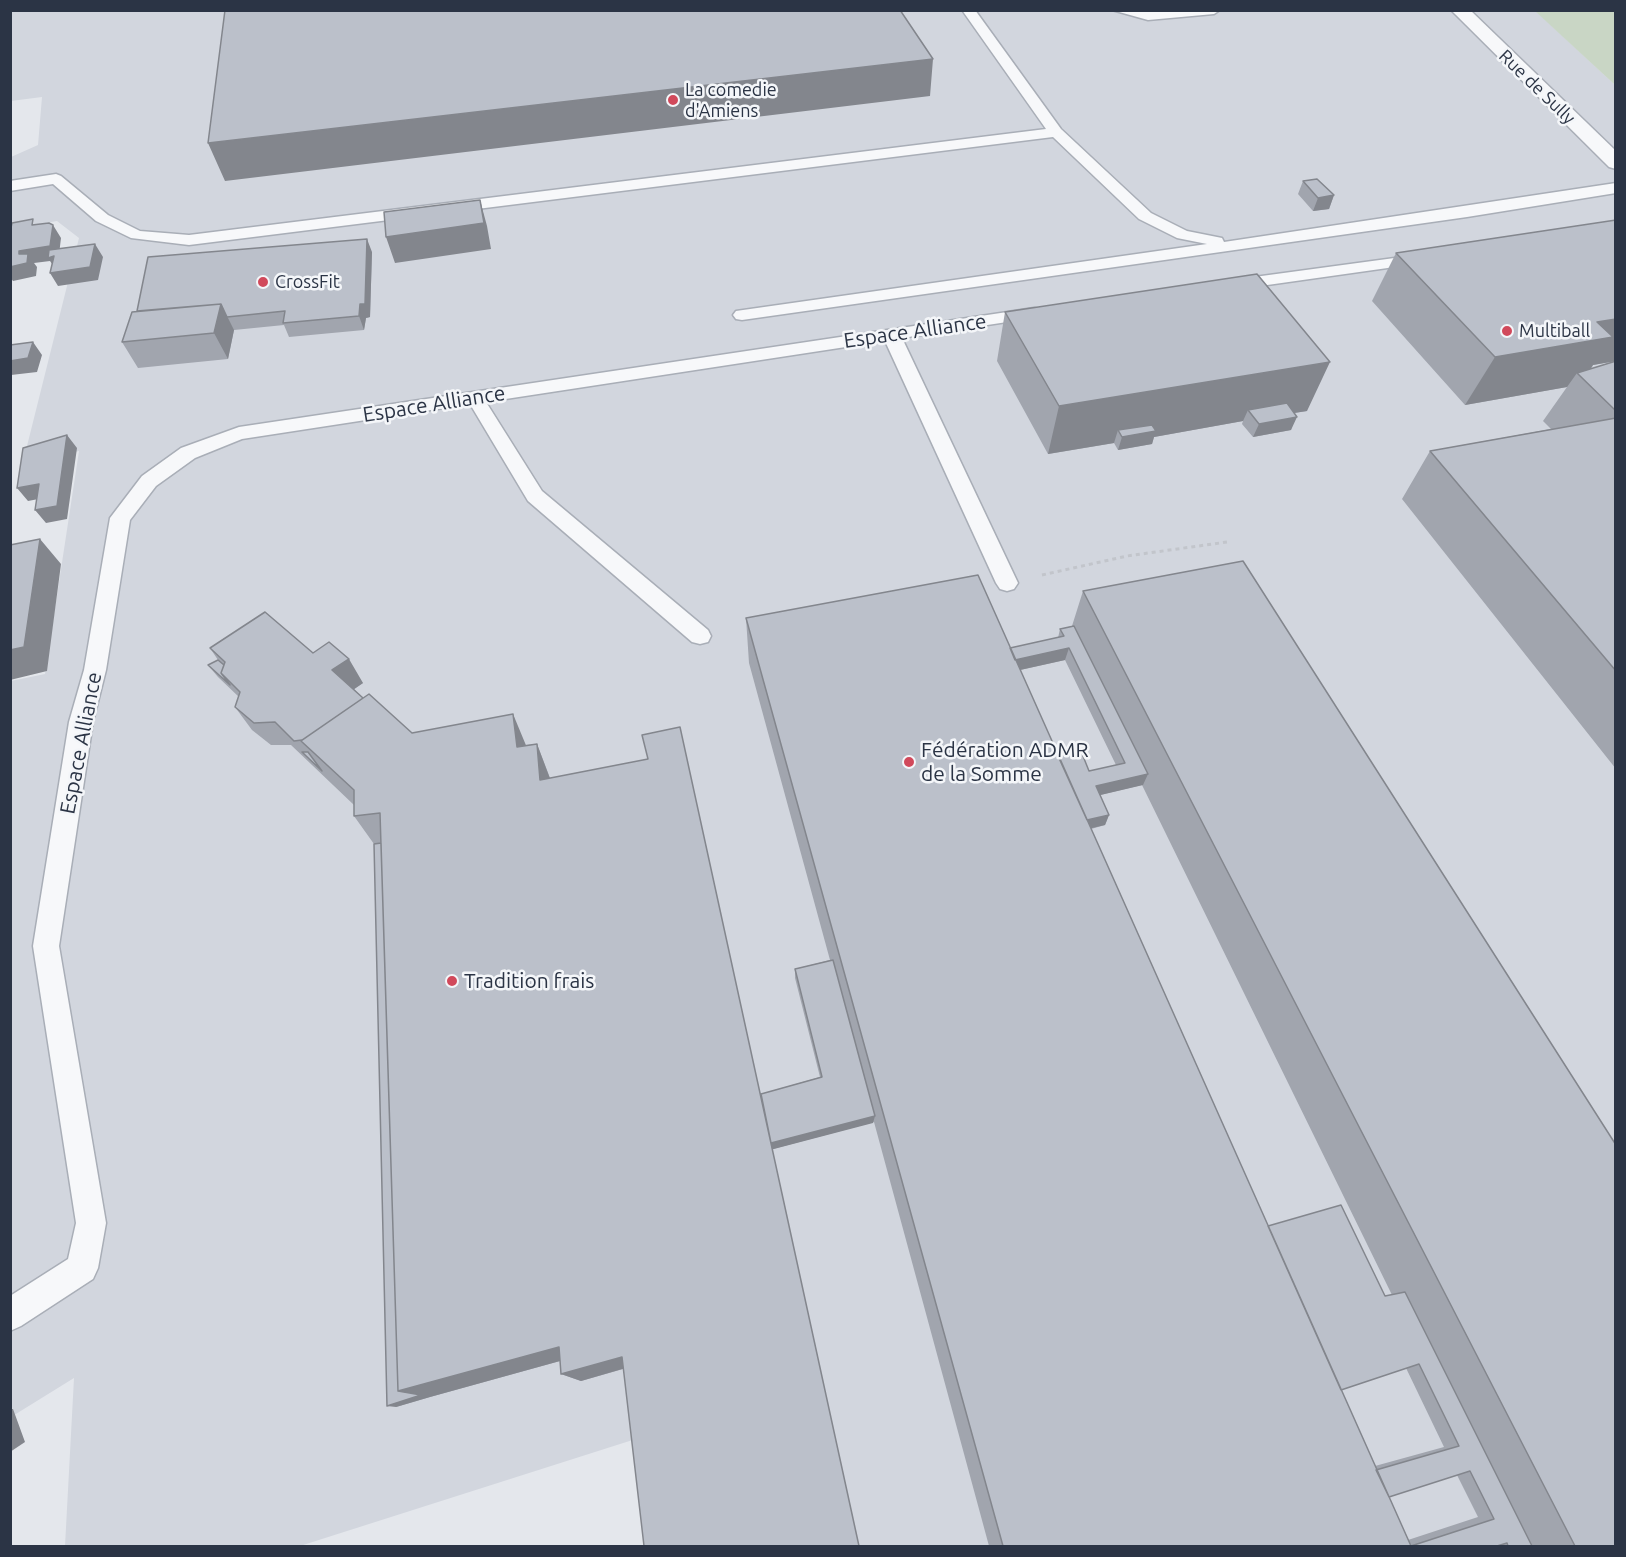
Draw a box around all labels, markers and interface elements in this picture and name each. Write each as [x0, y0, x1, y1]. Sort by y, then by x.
street label: Rue de Sully [1494, 45, 1580, 129]
place label: La comedie d'Amiens [685, 79, 777, 122]
marker: La comedie d'Amiens [666, 93, 680, 107]
place label: CrossFit [275, 271, 340, 293]
marker: CrossFit [256, 275, 270, 289]
street label: Espace Alliance [842, 309, 988, 353]
place label: Multiball [1519, 320, 1590, 342]
marker: Multiball [1500, 324, 1514, 338]
street label: Espace Alliance [361, 380, 507, 428]
street label: Espace Alliance [55, 670, 107, 816]
place label: Fédération ADMR de la Somme [921, 737, 1088, 787]
marker: Fédération ADMR de la Somme [902, 755, 916, 769]
place label: Tradition frais [464, 968, 594, 994]
marker: Tradition frais [445, 974, 459, 988]

